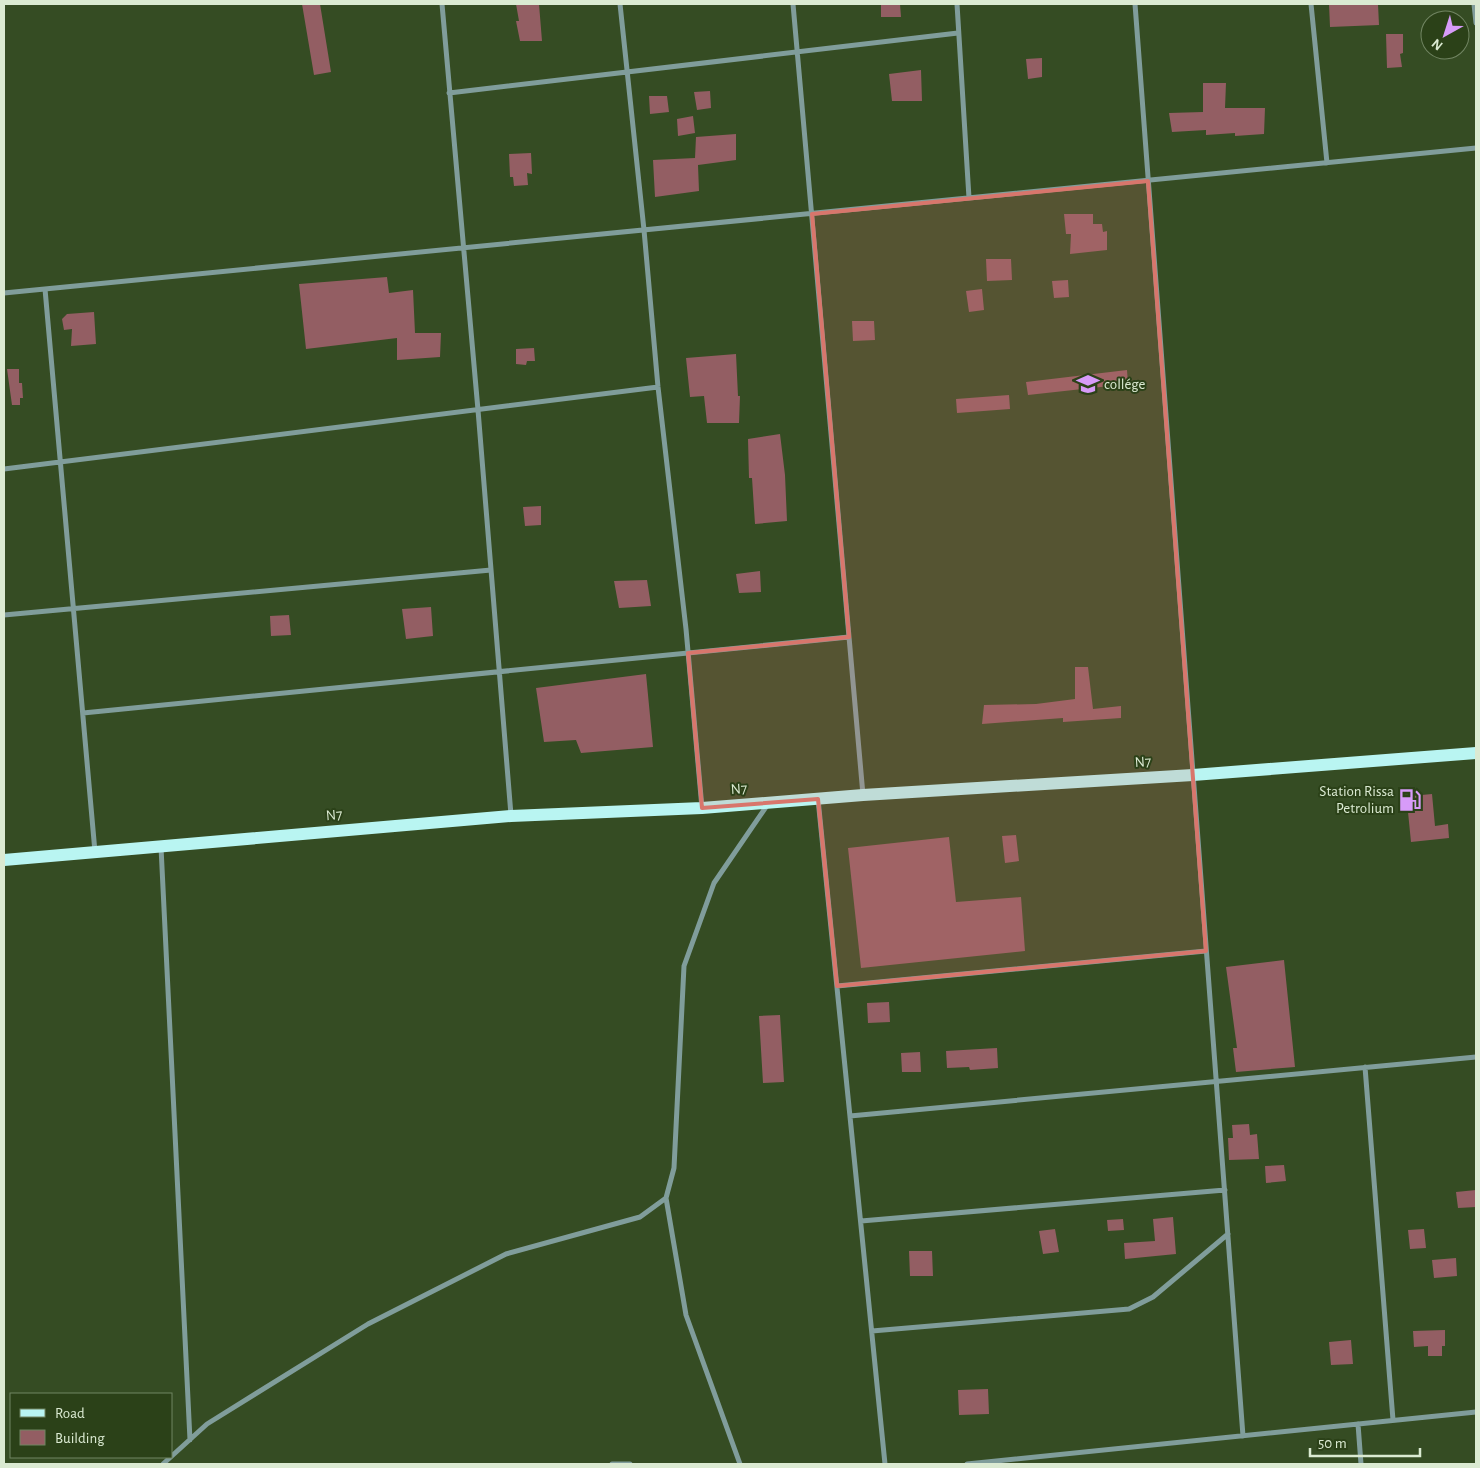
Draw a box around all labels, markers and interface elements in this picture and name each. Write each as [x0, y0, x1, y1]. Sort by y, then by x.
north arrow [1420, 10, 1470, 60]
text: N [1429, 36, 1446, 53]
school or university icon: collége [1075, 371, 1101, 397]
place label: collége [1104, 377, 1146, 392]
street label: N7 [1134, 754, 1152, 770]
street label: N7 [730, 781, 748, 797]
place label: Station Rissa Petrolium [1319, 784, 1394, 816]
fuel station icon: Station Rissa Petrolium [1397, 787, 1423, 813]
street label: N7 [325, 807, 343, 823]
legend [10, 1393, 172, 1458]
text: Road [55, 1406, 85, 1421]
scale bar [1310, 1426, 1420, 1458]
text: Building [55, 1431, 105, 1446]
text: 50 m [1318, 1436, 1347, 1451]

